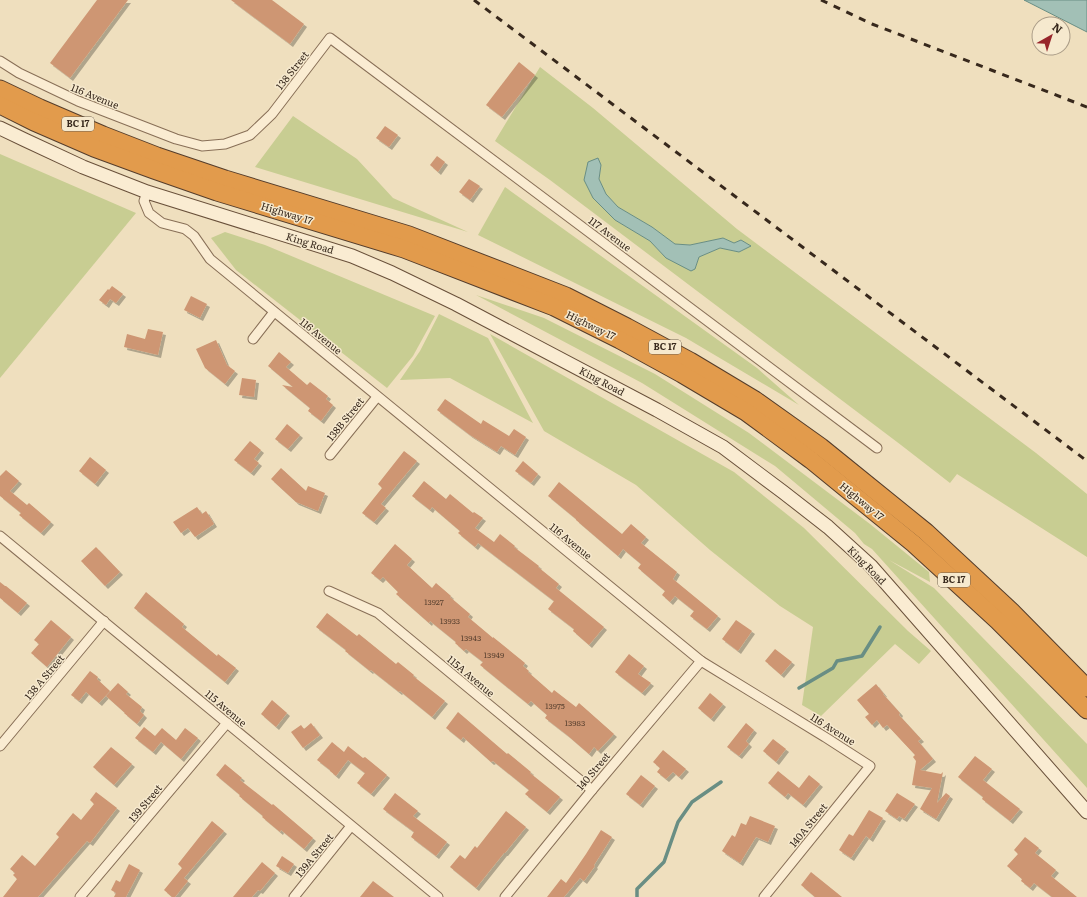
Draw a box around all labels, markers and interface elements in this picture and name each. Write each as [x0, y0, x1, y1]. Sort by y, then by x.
north arrow [1031, 16, 1071, 56]
text: N [1049, 18, 1067, 37]
street label: 138 Street [272, 47, 312, 92]
street label: 116 Avenue [69, 79, 121, 112]
road number: BC 17 [62, 117, 94, 131]
street label: Highway 17 [259, 198, 315, 227]
street label: 117 Avenue [586, 213, 635, 255]
street label: King Road [284, 228, 336, 257]
street label: Highway 17 [564, 306, 619, 343]
street label: 116 Avenue [297, 314, 346, 357]
road number: BC 17 [649, 340, 681, 354]
street label: King Road [577, 362, 628, 399]
street label: 138B Street [322, 394, 367, 444]
street label: Highway 17 [837, 478, 888, 523]
street label: 116 Avenue [547, 519, 596, 562]
street label: King Road [845, 542, 890, 587]
road number: BC 17 [938, 573, 970, 587]
house number: 13927 [424, 596, 444, 607]
house number: 13933 [440, 615, 460, 626]
house number: 13943 [461, 632, 481, 643]
house number: 13949 [484, 649, 504, 660]
street label: 138 A Street [20, 651, 67, 703]
street label: 115A Avenue [444, 651, 498, 700]
street label: 115 Avenue [202, 686, 250, 730]
house number: 13975 [545, 700, 565, 711]
street label: 116 Avenue [808, 709, 859, 748]
house number: 13983 [565, 717, 585, 728]
street label: 140 Street [572, 748, 613, 793]
street label: 139 Street [124, 780, 165, 825]
street label: 140A Street [785, 799, 830, 850]
street label: 139A Street [291, 829, 336, 880]

